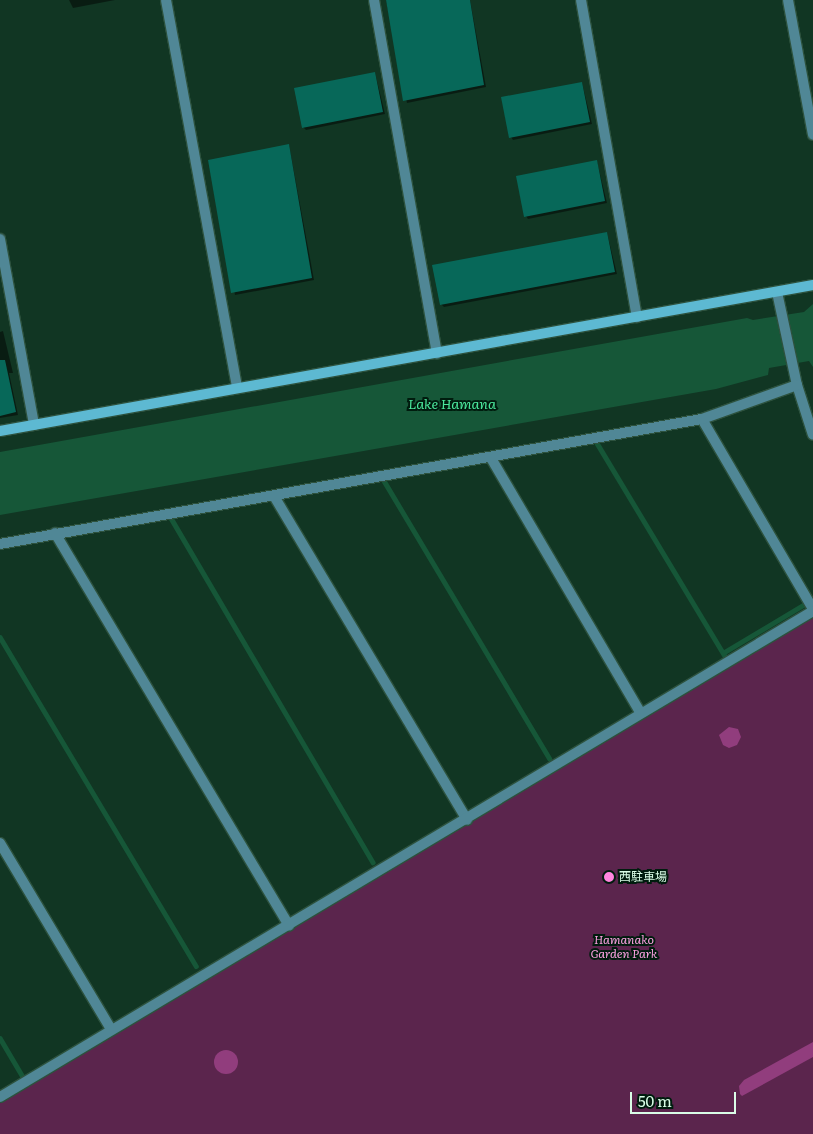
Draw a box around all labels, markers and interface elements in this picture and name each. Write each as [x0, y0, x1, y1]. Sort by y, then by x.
water label: Lake Hamana [408, 395, 496, 411]
place label: 西駐車場 [619, 870, 667, 884]
marker: 西駐車場 [603, 871, 615, 883]
park label: Hamanako Garden Park [591, 933, 657, 961]
scale bar [633, 1082, 739, 1114]
text: 50 m [638, 1089, 672, 1112]

